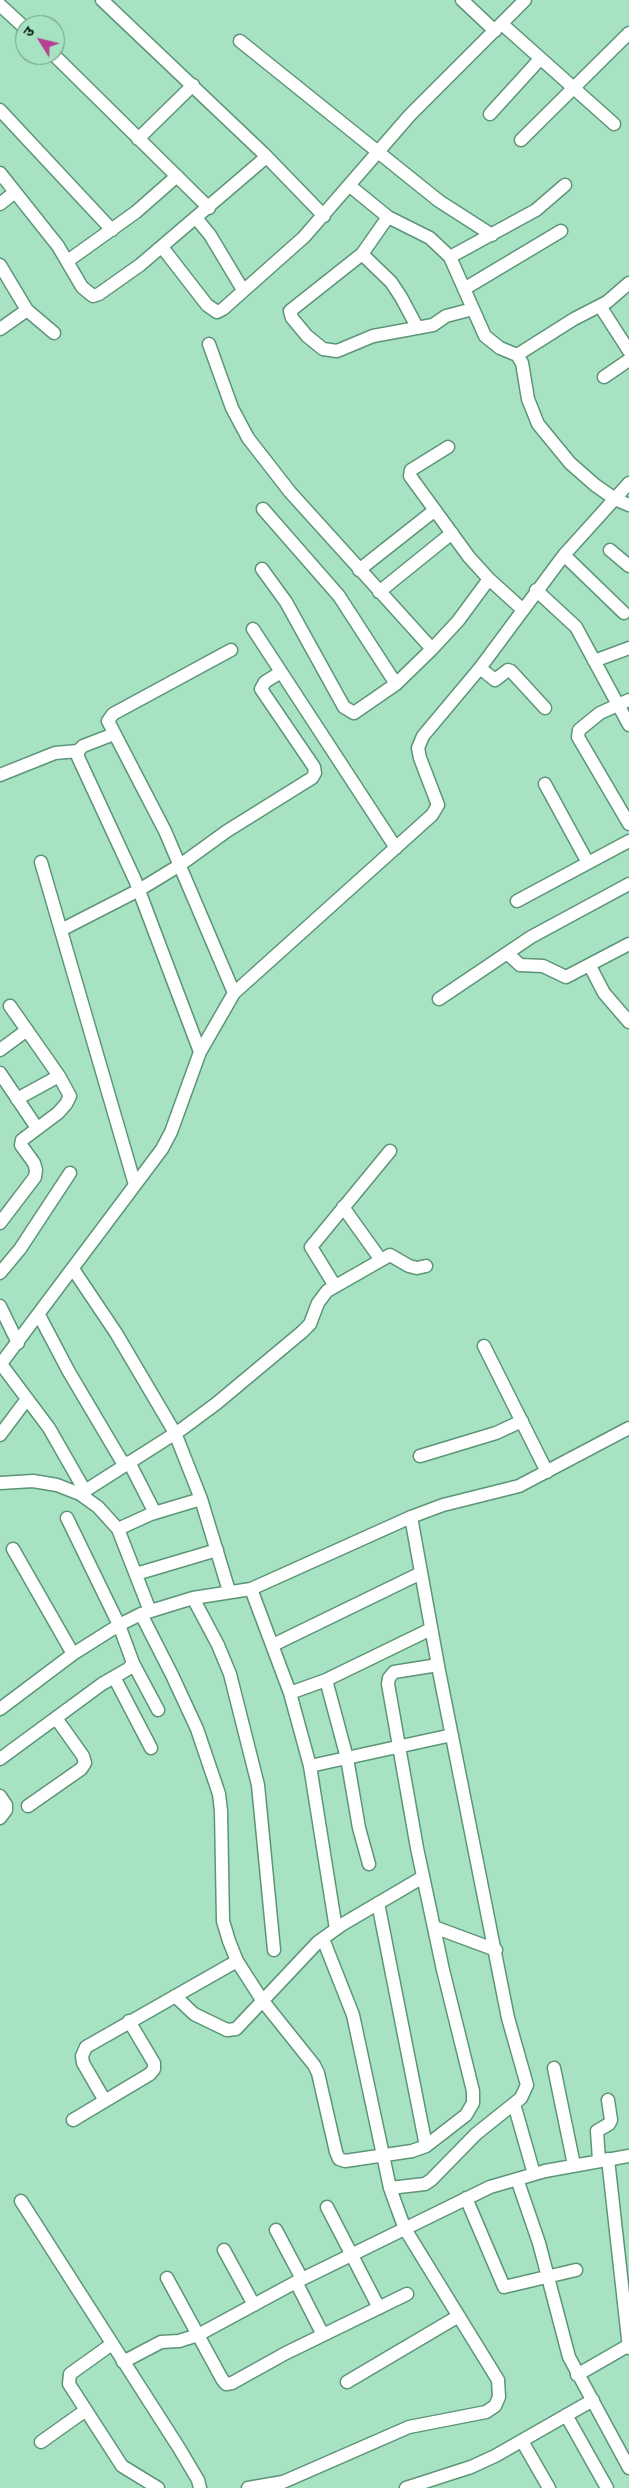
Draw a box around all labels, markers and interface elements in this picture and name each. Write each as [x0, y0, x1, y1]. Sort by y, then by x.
north arrow [15, 15, 65, 65]
text: उ [18, 23, 38, 40]

